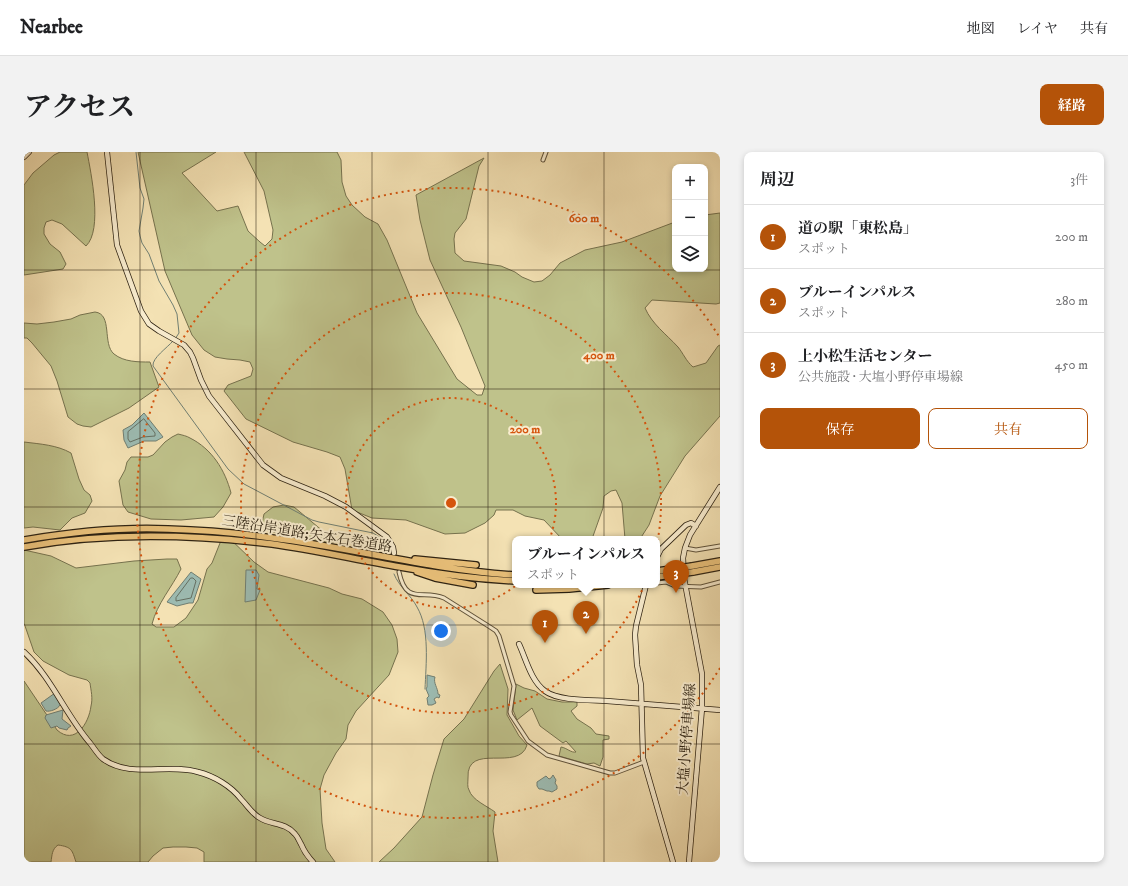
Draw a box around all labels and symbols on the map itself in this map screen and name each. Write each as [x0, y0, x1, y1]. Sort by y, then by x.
text: 600 m [569, 211, 599, 226]
text: 400 m [582, 348, 615, 363]
text: 200 m [510, 422, 540, 437]
centre of rings [444, 496, 458, 510]
street label: 三陸沿岸道路;矢本石巻道路 [221, 512, 393, 556]
pin: 3 [663, 560, 689, 593]
pin: 2 [573, 601, 599, 634]
pin: 1 [532, 610, 558, 643]
your location [431, 621, 451, 641]
street label: 大塩小野停車場線 [674, 683, 700, 795]

